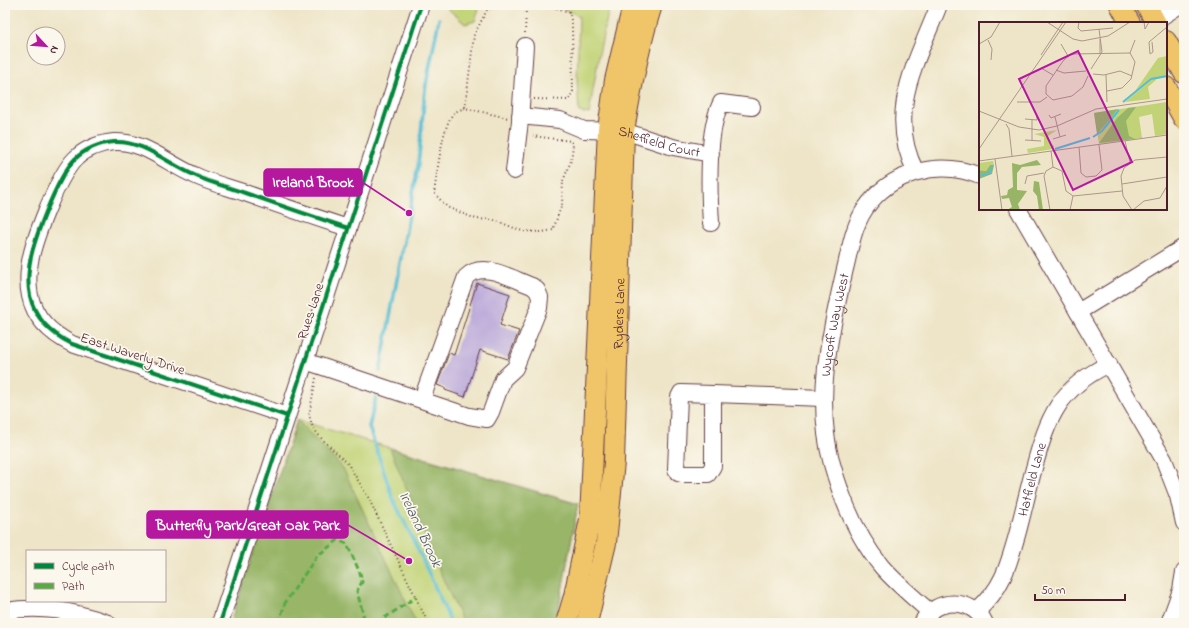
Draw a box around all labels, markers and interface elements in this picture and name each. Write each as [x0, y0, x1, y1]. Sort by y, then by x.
inset map [979, 22, 1167, 210]
north arrow [26, 26, 66, 66]
text: N [45, 43, 63, 57]
street label: Sheffield Court [618, 122, 702, 164]
callout: Ireland Brook [264, 169, 362, 196]
text: Ireland Brook [272, 172, 354, 194]
street label: Wycoff Way West [816, 271, 856, 377]
street label: Ryders Lane [608, 277, 632, 350]
street label: Rues Lane [292, 280, 331, 343]
street label: East Waverly Drive [77, 328, 188, 382]
street label: Hatfield Lane [1013, 439, 1053, 519]
water label: Ireland Brook [393, 488, 448, 572]
callout: Butterfly Park/Great Oak Park [147, 511, 348, 538]
text: Butterfly Park/Great Oak Park [155, 515, 341, 539]
legend [26, 550, 166, 602]
text: Cycle path [62, 558, 114, 577]
scale bar [1035, 576, 1125, 602]
text: Path [62, 578, 85, 596]
text: 50 m [1041, 582, 1065, 600]

